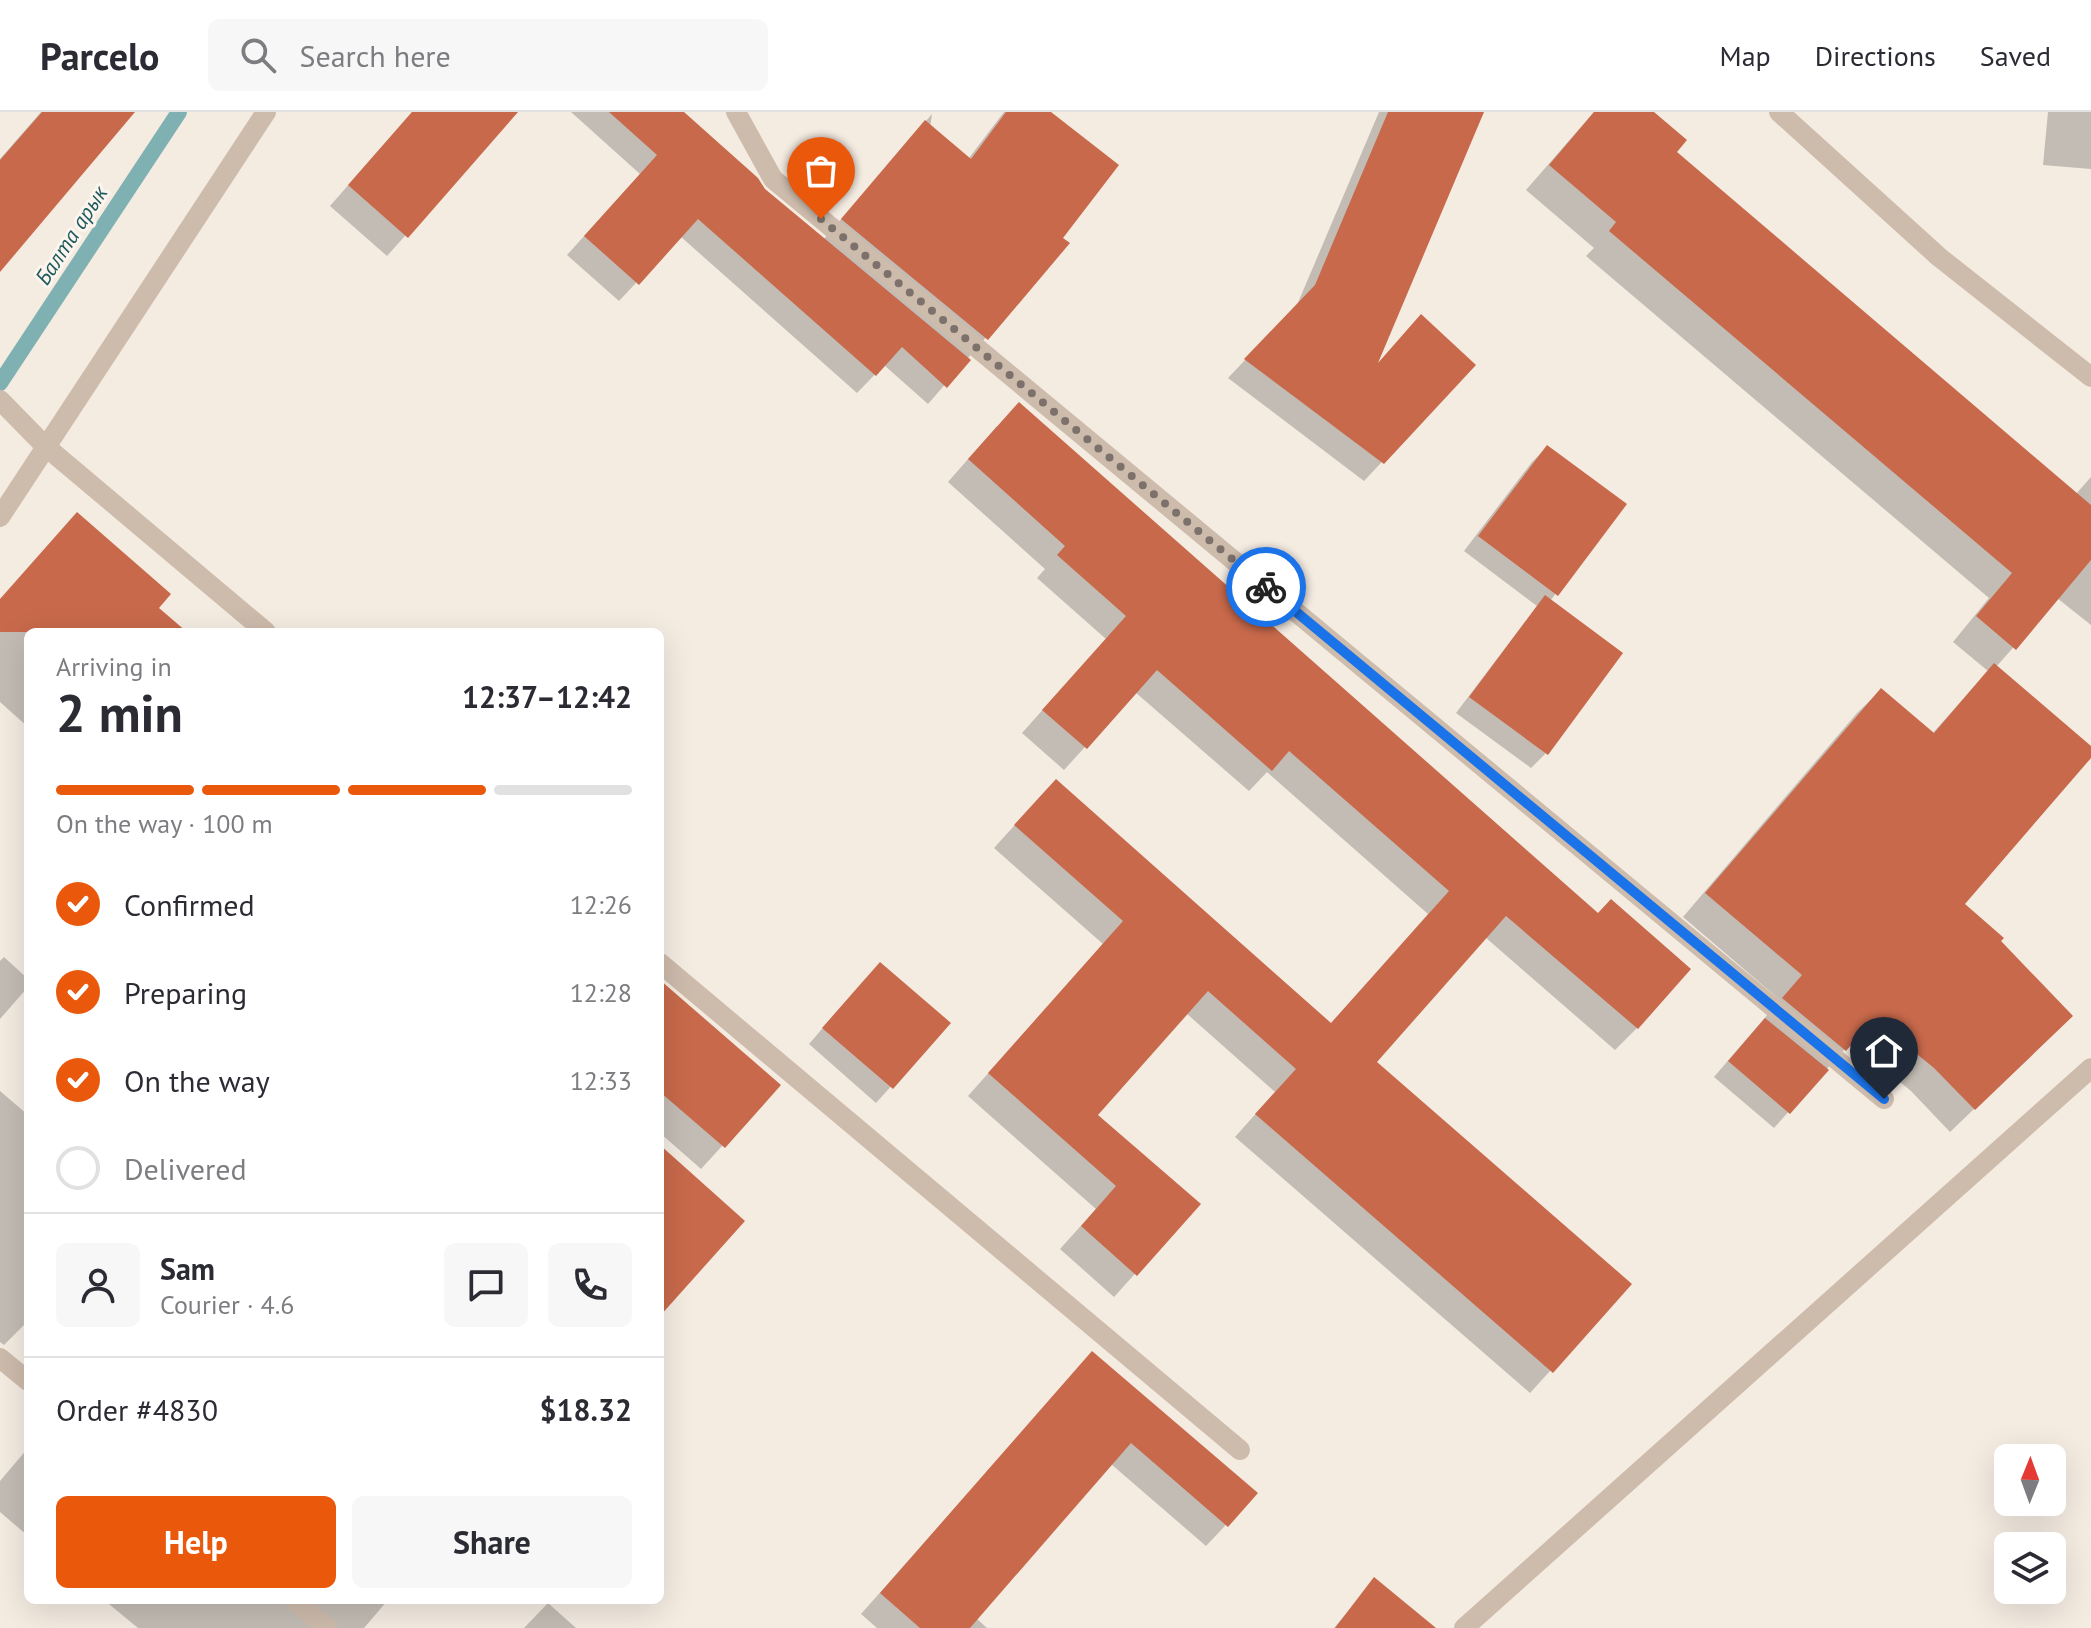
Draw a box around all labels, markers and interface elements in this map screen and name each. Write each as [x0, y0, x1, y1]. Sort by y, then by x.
search box [208, 19, 768, 91]
text: Parcelo [40, 31, 160, 80]
icon: search [236, 33, 280, 77]
text: Search here [300, 36, 451, 75]
text: Map [1720, 37, 1771, 74]
text: Directions [1815, 37, 1936, 74]
text: Saved [1980, 37, 2051, 74]
pin [787, 137, 855, 219]
icon: bag [799, 149, 843, 193]
water label: Балта арык [29, 180, 114, 290]
courier [1226, 547, 1306, 627]
icon: bike [1244, 565, 1288, 609]
text: Arriving in [56, 650, 172, 683]
text: 12:37–12:42 [462, 677, 632, 716]
text: 2 min [56, 679, 183, 746]
text: On the way · 100 m [56, 807, 273, 840]
icon: check [56, 882, 100, 926]
text: Confirmed [124, 885, 255, 924]
text: 12:26 [570, 888, 632, 921]
icon: check [56, 970, 100, 1014]
text: Preparing [124, 973, 247, 1012]
text: 12:28 [570, 976, 632, 1009]
pin [1850, 1017, 1918, 1099]
icon: home [1862, 1029, 1906, 1073]
icon: check [56, 1058, 100, 1102]
text: On the way [124, 1061, 270, 1100]
text: 12:33 [570, 1064, 632, 1097]
text: Delivered [124, 1149, 247, 1188]
button: person [56, 1243, 140, 1327]
button: chat [444, 1243, 528, 1327]
button: phone [548, 1243, 632, 1327]
text: Sam [160, 1249, 215, 1288]
text: Courier · 4.6 [160, 1288, 294, 1321]
text: Order #4830 [56, 1390, 218, 1429]
text: $18.32 [540, 1390, 632, 1429]
north arrow [1994, 1444, 2066, 1516]
map controls [1994, 1444, 2066, 1604]
button: Help [56, 1496, 336, 1588]
button: Share [352, 1496, 632, 1588]
button: layers [1994, 1532, 2066, 1604]

